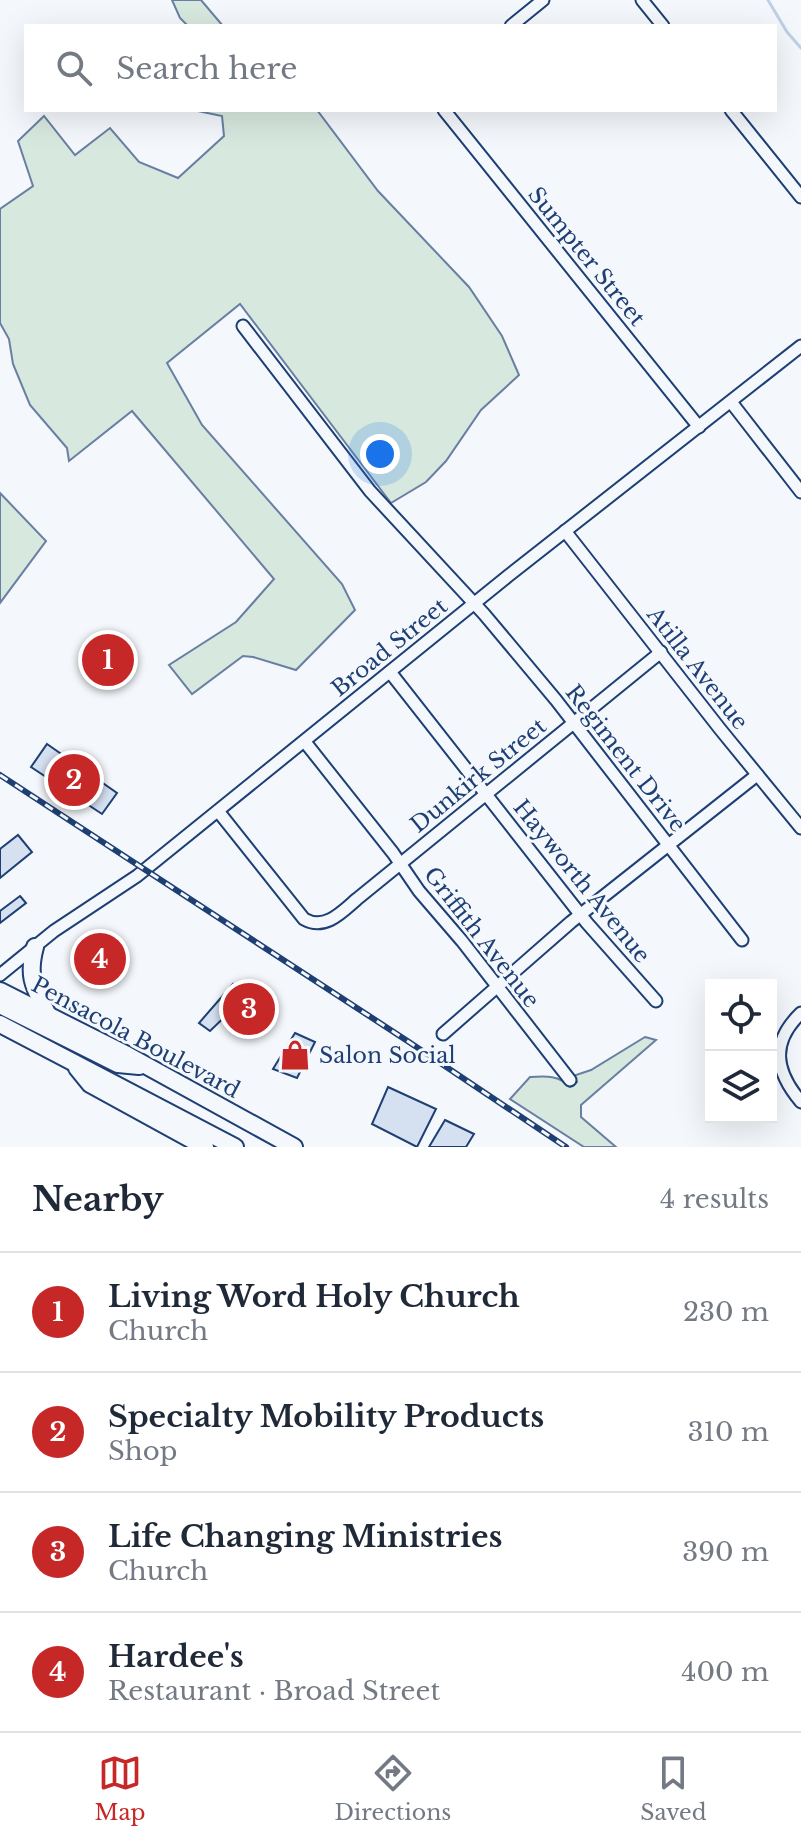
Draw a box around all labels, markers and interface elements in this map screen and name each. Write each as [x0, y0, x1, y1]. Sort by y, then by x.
search box [24, 24, 777, 112]
icon: search [52, 46, 96, 90]
text: Search here [116, 50, 297, 87]
street label: Sumpter Street [522, 181, 651, 332]
your location [360, 434, 400, 474]
street label: Broad Street [326, 592, 453, 702]
street label: Atilla Avenue [641, 601, 754, 735]
pin: 1 [82, 630, 134, 690]
street label: Regiment Drive [560, 679, 691, 837]
street label: Dunkirk Street [405, 712, 552, 838]
pin: 2 [48, 750, 100, 810]
street label: Hayworth Avenue [508, 794, 656, 968]
street label: Griffith Avenue [418, 862, 545, 1013]
pin: 4 [74, 929, 126, 989]
street label: Pensacola Boulevard [27, 971, 245, 1104]
pin: 3 [223, 979, 275, 1039]
map controls [705, 979, 777, 1123]
button: locate [705, 979, 777, 1051]
shop icon: Salon Social [278, 1038, 312, 1072]
place label: Salon Social [319, 1042, 456, 1069]
button: layers [705, 1051, 777, 1123]
text: Nearby [32, 1178, 164, 1220]
text: 4 results [660, 1183, 769, 1215]
text: Living Word Holy Church [108, 1278, 520, 1315]
text: 1 [52, 1296, 64, 1328]
text: 230 m [683, 1296, 769, 1328]
text: Church [108, 1315, 208, 1347]
text: Specialty Mobility Products [108, 1398, 544, 1435]
text: 2 [50, 1416, 66, 1448]
text: 310 m [687, 1416, 769, 1448]
text: Shop [108, 1435, 177, 1467]
text: Life Changing Ministries [108, 1518, 502, 1555]
text: 3 [50, 1536, 66, 1568]
text: 390 m [682, 1536, 769, 1568]
text: Church [108, 1555, 208, 1587]
text: Hardee's [108, 1638, 244, 1675]
text: 4 [49, 1656, 67, 1688]
text: 400 m [681, 1656, 769, 1688]
text: Restaurant · Broad Street [108, 1675, 440, 1707]
tab: Map [94, 1751, 146, 1826]
tab: Directions [334, 1751, 451, 1826]
tab: Saved [640, 1751, 707, 1826]

